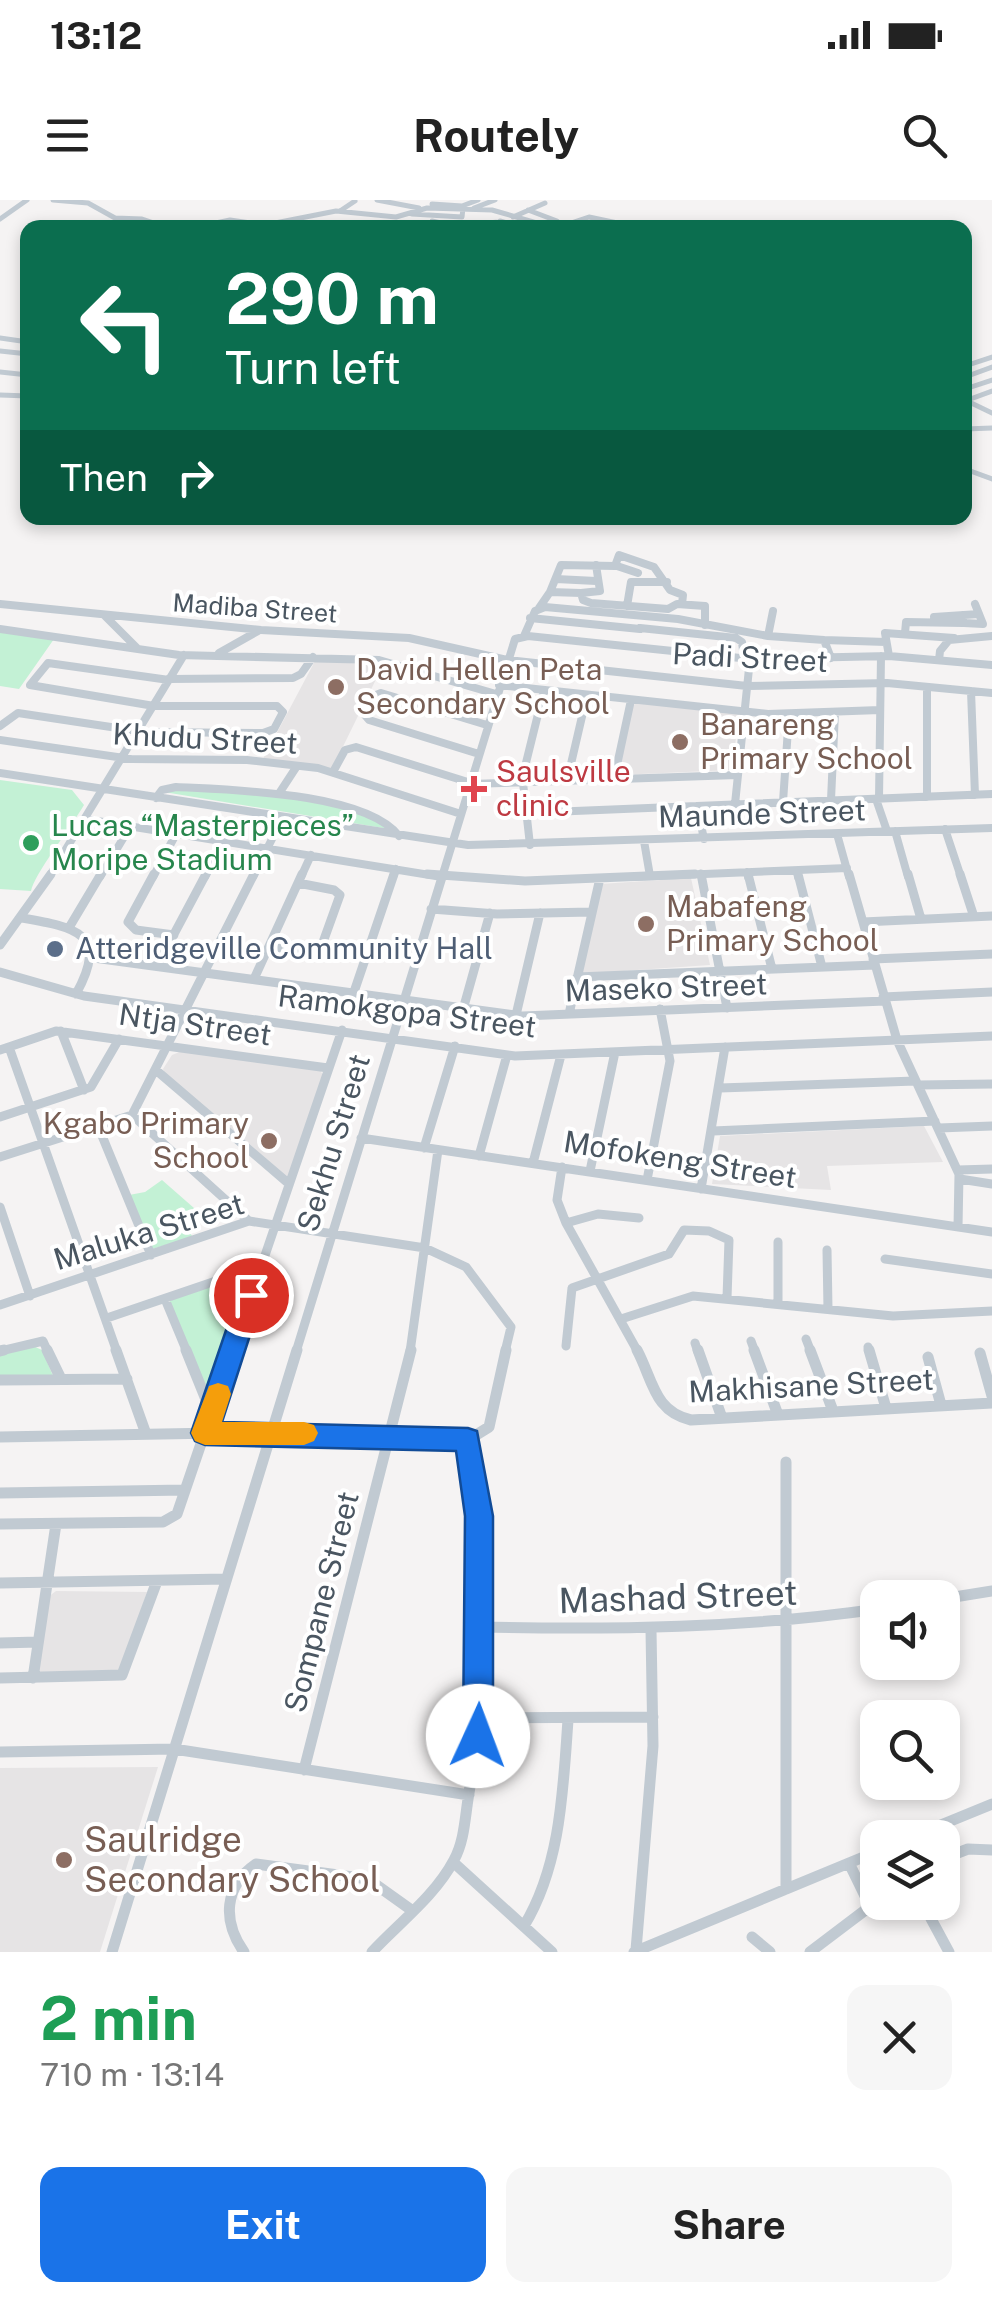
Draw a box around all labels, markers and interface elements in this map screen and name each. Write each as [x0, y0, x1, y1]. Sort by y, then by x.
text: 13:12 [50, 13, 142, 58]
icon: menu [40, 108, 95, 163]
icon: search [897, 108, 952, 163]
text: Routely [413, 109, 579, 162]
text: 290 m [225, 257, 439, 340]
icon: left [60, 260, 190, 390]
text: Turn left [225, 341, 401, 394]
icon: right [168, 450, 223, 505]
text: Then [60, 455, 148, 500]
street label: Madiba Street [172, 587, 338, 629]
street label: Padi Street [671, 635, 829, 679]
place label: David Hellen Peta Secondary School [356, 651, 610, 721]
marker: David Hellen Peta Secondary School [325, 676, 347, 698]
place label: Banareng Primary School [700, 706, 913, 776]
street label: Khudu Street [112, 715, 299, 761]
marker: Banareng Primary School [669, 731, 691, 753]
place label: Saulsville clinic [496, 753, 631, 823]
marker: Saulsville clinic [461, 776, 487, 802]
street label: Maunde Street [658, 791, 866, 835]
place label: Lucas “Masterpieces” Moripe Stadium [51, 807, 354, 877]
marker: Lucas “Masterpieces” Moripe Stadium [20, 832, 42, 854]
place label: Mabafeng Primary School [666, 888, 879, 958]
marker: Mabafeng Primary School [635, 913, 657, 935]
place label: Atteridgeville Community Hall [75, 930, 493, 966]
marker: Atteridgeville Community Hall [44, 938, 66, 960]
street label: Maseko Street [564, 965, 768, 1009]
street label: Ramokgopa Street [276, 977, 538, 1045]
street label: Ntja Street [117, 995, 274, 1053]
street label: Sekhu Street [289, 1050, 377, 1236]
place label: Kgabo Primary School [43, 1105, 249, 1175]
street label: Mofokeng Street [561, 1123, 799, 1195]
marker: Kgabo Primary School [258, 1130, 280, 1152]
street label: Maluka Street [49, 1185, 248, 1277]
pin [209, 1253, 294, 1338]
icon: arrive [224, 1268, 279, 1323]
street label: Makhisane Street [687, 1361, 934, 1409]
street label: Sompane Street [276, 1488, 366, 1716]
street label: Mashad Street [558, 1572, 798, 1621]
map controls [860, 1580, 960, 1920]
button: sound [860, 1580, 960, 1680]
position arrow [426, 1684, 530, 1788]
button: search [860, 1700, 960, 1800]
place label: Saulridge Secondary School [84, 1819, 380, 1900]
button: layers [860, 1820, 960, 1920]
marker: Saulridge Secondary School [53, 1849, 75, 1871]
text: 2 min [40, 1983, 197, 2054]
button: close [847, 1985, 952, 2090]
text: 710 m · 13:14 [40, 2056, 224, 2093]
button: Exit [40, 2167, 486, 2282]
button: Share [506, 2167, 952, 2282]

